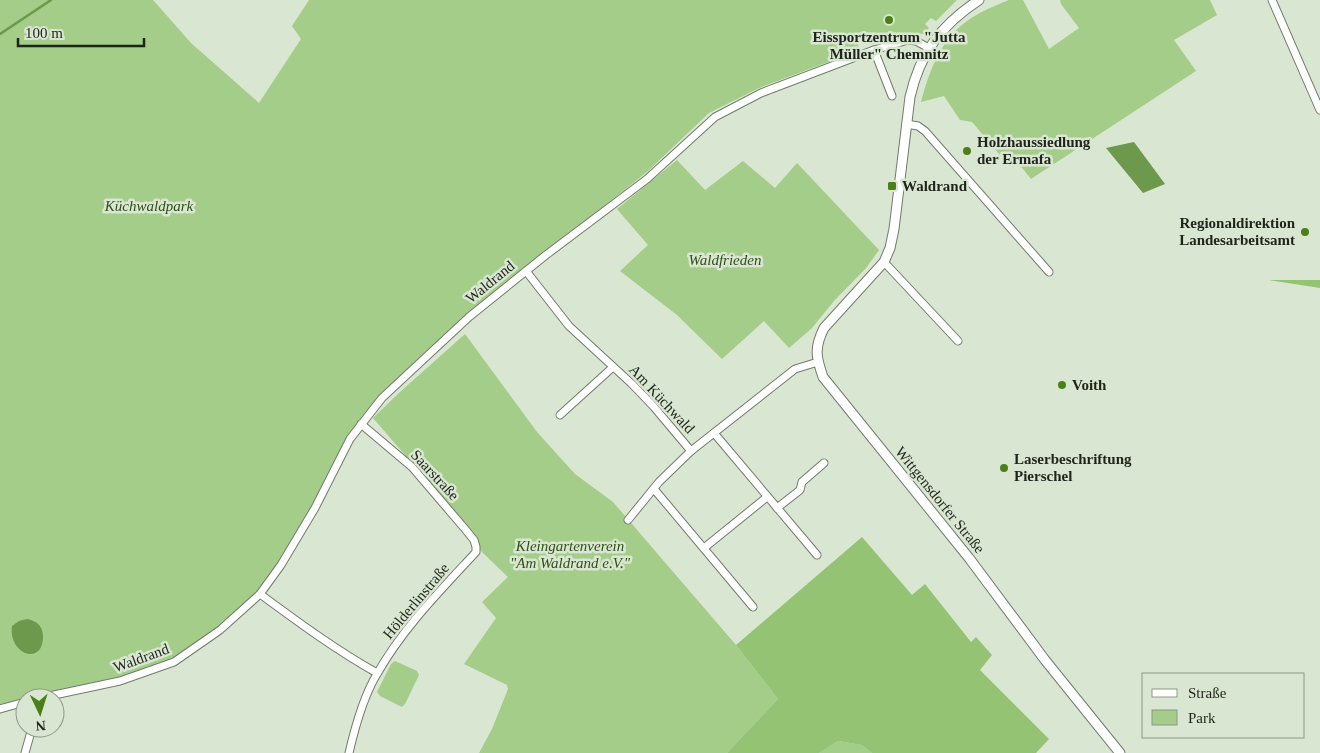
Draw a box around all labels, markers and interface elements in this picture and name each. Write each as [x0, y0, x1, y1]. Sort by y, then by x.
marker: Eissportzentrum "Jutta Müller" Chemnitz [883, 14, 895, 26]
scale bar [18, 15, 144, 47]
text: 100 m [25, 25, 63, 41]
place label: Eissportzentrum "Jutta Müller" Chemnitz [813, 29, 966, 62]
place label: Holzhaussiedlung der Ermafa [977, 134, 1091, 167]
marker: Holzhaussiedlung der Ermafa [961, 145, 973, 157]
place label: Waldrand [902, 178, 968, 194]
marker: Waldrand [886, 180, 898, 192]
park label: Küchwaldpark [104, 198, 194, 214]
place label: Regionaldirektion Landesarbeitsamt [1179, 215, 1296, 248]
marker: Regionaldirektion Landesarbeitsamt [1299, 226, 1311, 238]
park label: Waldfrieden [689, 252, 761, 268]
street label: Waldrand [462, 257, 518, 306]
street label: Am Küchwald [626, 361, 698, 437]
place label: Voith [1072, 377, 1107, 393]
marker: Voith [1056, 379, 1068, 391]
street label: Wittgensdorfer Straße [892, 444, 988, 557]
street label: Saarstraße [408, 447, 462, 504]
place label: Laserbeschriftung Pierschel [1014, 451, 1132, 484]
marker: Laserbeschriftung Pierschel [998, 462, 1010, 474]
park label: Kleingartenverein "Am Waldrand e.V." [510, 538, 631, 571]
street label: Hölderlinstraße [380, 560, 452, 642]
street label: Waldrand [111, 640, 171, 675]
legend [1142, 673, 1305, 738]
text: Straße [1188, 685, 1227, 701]
north arrow [15, 688, 65, 738]
text: Park [1188, 710, 1216, 726]
text: N [35, 718, 46, 733]

